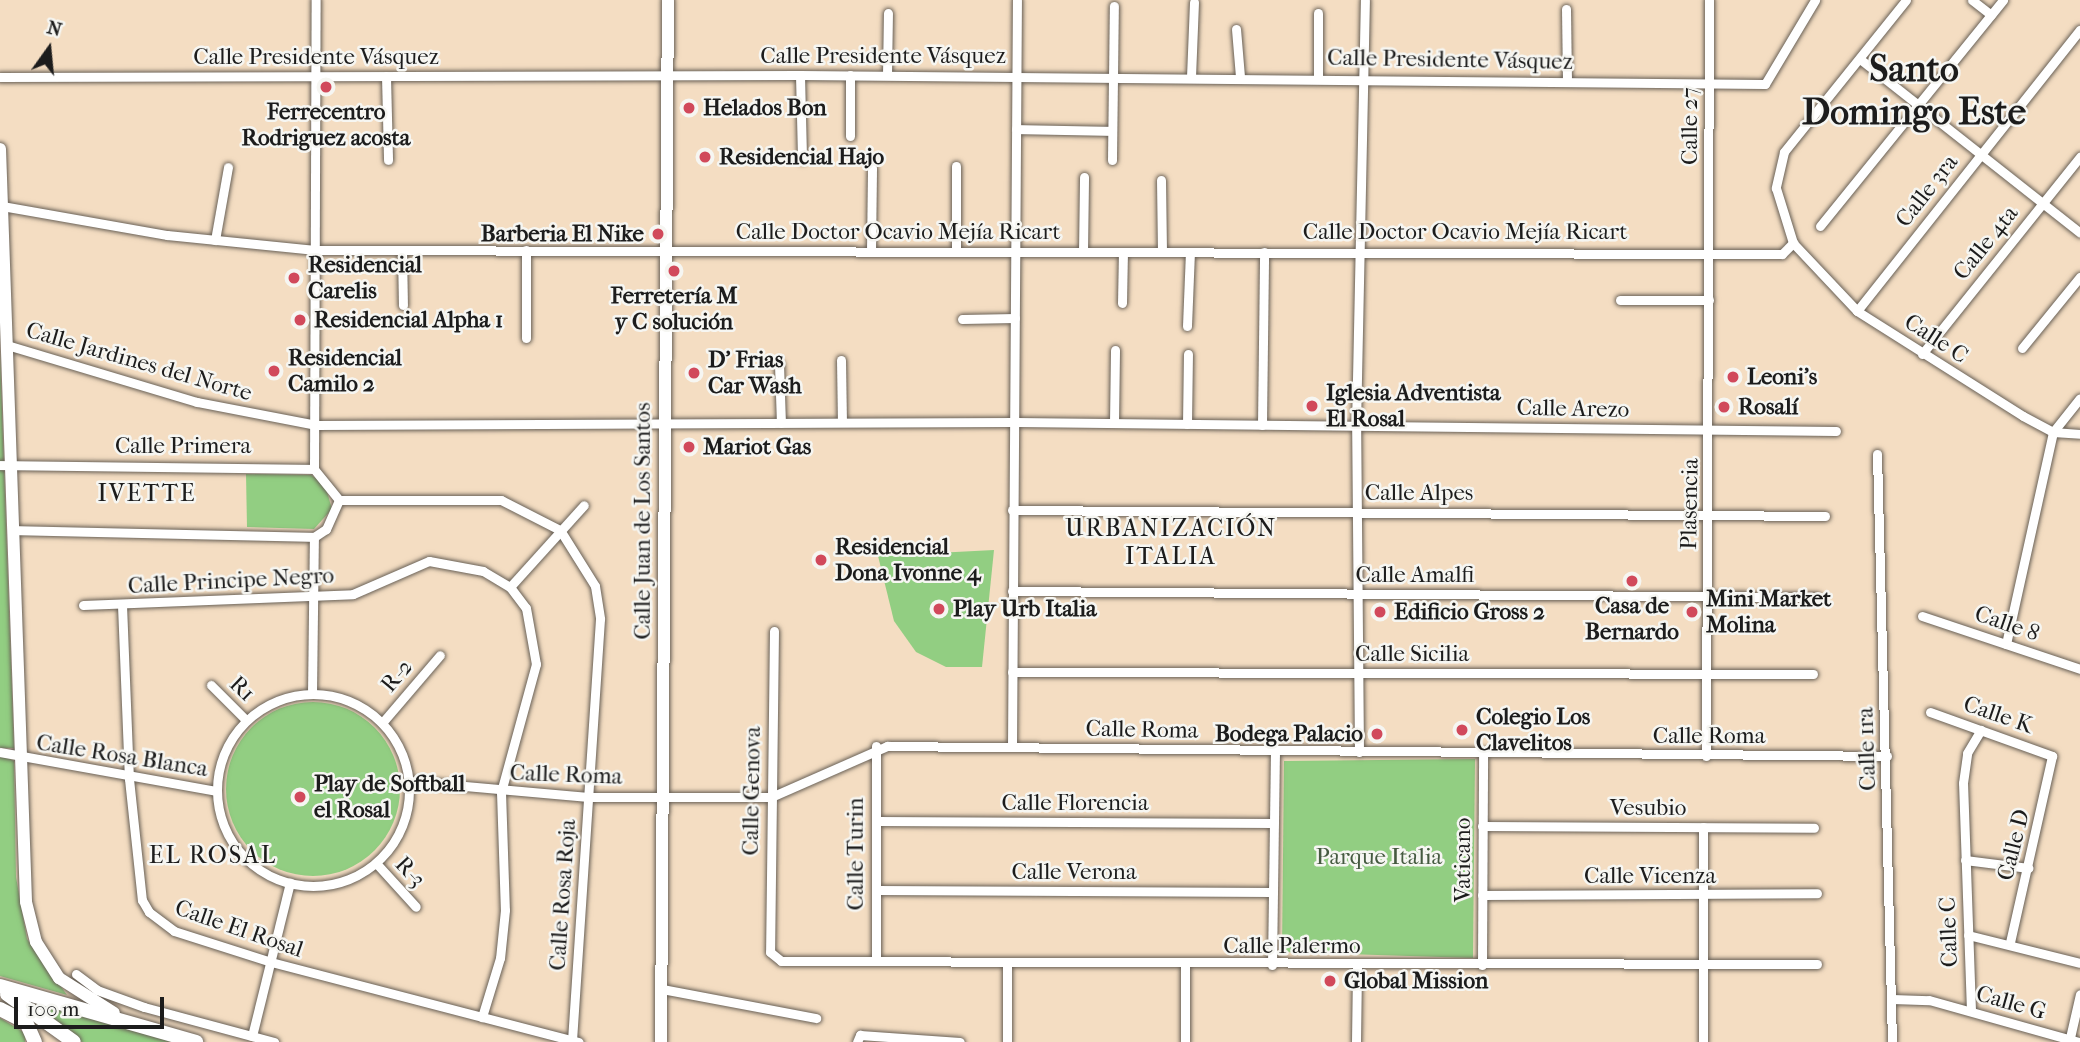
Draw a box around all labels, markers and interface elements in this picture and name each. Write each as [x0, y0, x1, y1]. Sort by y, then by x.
north arrow [14, 14, 84, 84]
text: N [45, 16, 64, 41]
street label: Calle Presidente Vásquez [760, 42, 1006, 70]
street label: Calle Presidente Vásquez [193, 43, 439, 71]
street label: Calle Presidente Vásquez [1327, 44, 1573, 76]
district label: Santo Domingo Este [1802, 48, 2026, 135]
marker: Ferrecentro Rodriguez acosta [318, 79, 334, 95]
street label: Calle 27 [1676, 87, 1704, 165]
place label: Helados Bon [703, 94, 827, 122]
place label: Ferrecentro Rodriguez acosta [242, 98, 410, 152]
marker: Helados Bon [681, 100, 697, 116]
place label: Residencial Hajo [719, 143, 884, 171]
marker: Residencial Hajo [697, 149, 713, 165]
street label: Calle 3ra [1890, 149, 1964, 233]
street label: Calle 4ta [1948, 200, 2024, 286]
street label: Calle Doctor Ocavio Mejía Ricart [736, 218, 1060, 246]
street label: Calle Doctor Ocavio Mejía Ricart [1303, 218, 1627, 246]
place label: Barberia El Nike [481, 220, 644, 248]
marker: Barberia El Nike [650, 226, 666, 242]
place label: Residencial Carelis [308, 251, 422, 305]
marker: Ferretería M y C solución [666, 263, 682, 279]
marker: Residencial Carelis [286, 270, 302, 286]
place label: Ferretería M y C solución [610, 282, 738, 336]
place label: Residencial Alpha 1 [314, 306, 503, 334]
street label: Calle C [1899, 308, 1973, 370]
marker: Residencial Alpha 1 [292, 312, 308, 328]
street label: Calle Jardines del Norte [23, 317, 255, 407]
place label: Residencial Camilo 2 [288, 344, 402, 398]
place label: D' Frias Car Wash [708, 346, 802, 400]
marker: Residencial Camilo 2 [266, 363, 282, 379]
place label: Leoni's [1747, 363, 1817, 391]
marker: D' Frias Car Wash [686, 365, 702, 381]
marker: Leoni's [1725, 369, 1741, 385]
place label: Iglesia Adventista El Rosal [1326, 379, 1501, 433]
place label: Rosalí [1738, 393, 1798, 421]
street label: Calle Arezo [1516, 394, 1630, 424]
marker: Iglesia Adventista El Rosal [1304, 398, 1320, 414]
marker: Rosalí [1716, 399, 1732, 415]
street label: Calle Juan de Los Santos [629, 402, 657, 640]
street label: Calle Primera [115, 432, 251, 460]
place label: Mariot Gas [703, 433, 811, 461]
marker: Mariot Gas [681, 439, 697, 455]
street label: Plasencia [1675, 458, 1705, 550]
street label: Calle Alpes [1365, 479, 1473, 507]
district label: IVETTE [98, 480, 196, 508]
district label: URBANIZACIÓN ITALIA [1066, 515, 1276, 571]
place label: Residencial Dona Ivonne 4 [835, 533, 981, 587]
marker: Residencial Dona Ivonne 4 [813, 552, 829, 568]
street label: Calle Amalfi [1356, 561, 1474, 589]
street label: Calle Principe Negro [127, 562, 335, 600]
marker: Casa de Bernardo [1624, 573, 1640, 589]
place label: Mini Market Molina [1706, 585, 1831, 639]
place label: Casa de Bernardo [1585, 592, 1679, 646]
place label: Play Urb Italia [953, 595, 1097, 623]
place label: Edificio Gross 2 [1394, 598, 1545, 626]
street label: Calle 8 [1971, 600, 2043, 648]
marker: Play Urb Italia [931, 601, 947, 617]
marker: Edificio Gross 2 [1372, 604, 1388, 620]
marker: Mini Market Molina [1684, 604, 1700, 620]
street label: Calle Sicilia [1355, 640, 1469, 668]
street label: R-2 [375, 654, 419, 698]
street label: R1 [223, 670, 261, 708]
street label: Calle K [1960, 690, 2036, 740]
place label: Colegio Los Clavelitos [1476, 703, 1590, 757]
street label: Calle 1ra [1852, 707, 1882, 791]
street label: Calle Roma [1085, 715, 1199, 745]
place label: Bodega Palacio [1215, 720, 1363, 748]
marker: Colegio Los Clavelitos [1454, 722, 1470, 738]
street label: Calle Roma [1653, 722, 1765, 750]
street label: Calle Genova [737, 726, 767, 856]
marker: Bodega Palacio [1369, 726, 1385, 742]
street label: Calle Rosa Blanca [34, 729, 210, 783]
street label: Calle Roma [509, 759, 623, 791]
place label: Play de Softball el Rosal [314, 770, 465, 824]
marker: Play de Softball el Rosal [292, 789, 308, 805]
street label: Calle Florencia [1001, 789, 1149, 817]
street label: Vesubio [1610, 794, 1686, 822]
street label: Calle Turin [842, 798, 870, 910]
street label: Calle D [1992, 806, 2036, 884]
street label: Calle Rosa Roja [544, 818, 582, 972]
street label: Vaticano [1449, 818, 1477, 902]
district label: EL ROSAL [150, 842, 276, 870]
park label: Parque Italia [1316, 843, 1442, 871]
street label: R-3 [389, 851, 431, 893]
street label: Calle Verona [1011, 858, 1137, 886]
street label: Calle Vicenza [1584, 862, 1716, 890]
street label: Calle El Rosal [171, 894, 307, 964]
street label: Calle C [1934, 896, 1964, 968]
street label: Calle Palermo [1223, 932, 1361, 960]
place label: Global Mission [1344, 967, 1488, 995]
marker: Global Mission [1322, 973, 1338, 989]
street label: Calle G [1973, 980, 2049, 1026]
scale bar [18, 982, 168, 1026]
text: 100 m [27, 997, 80, 1021]

